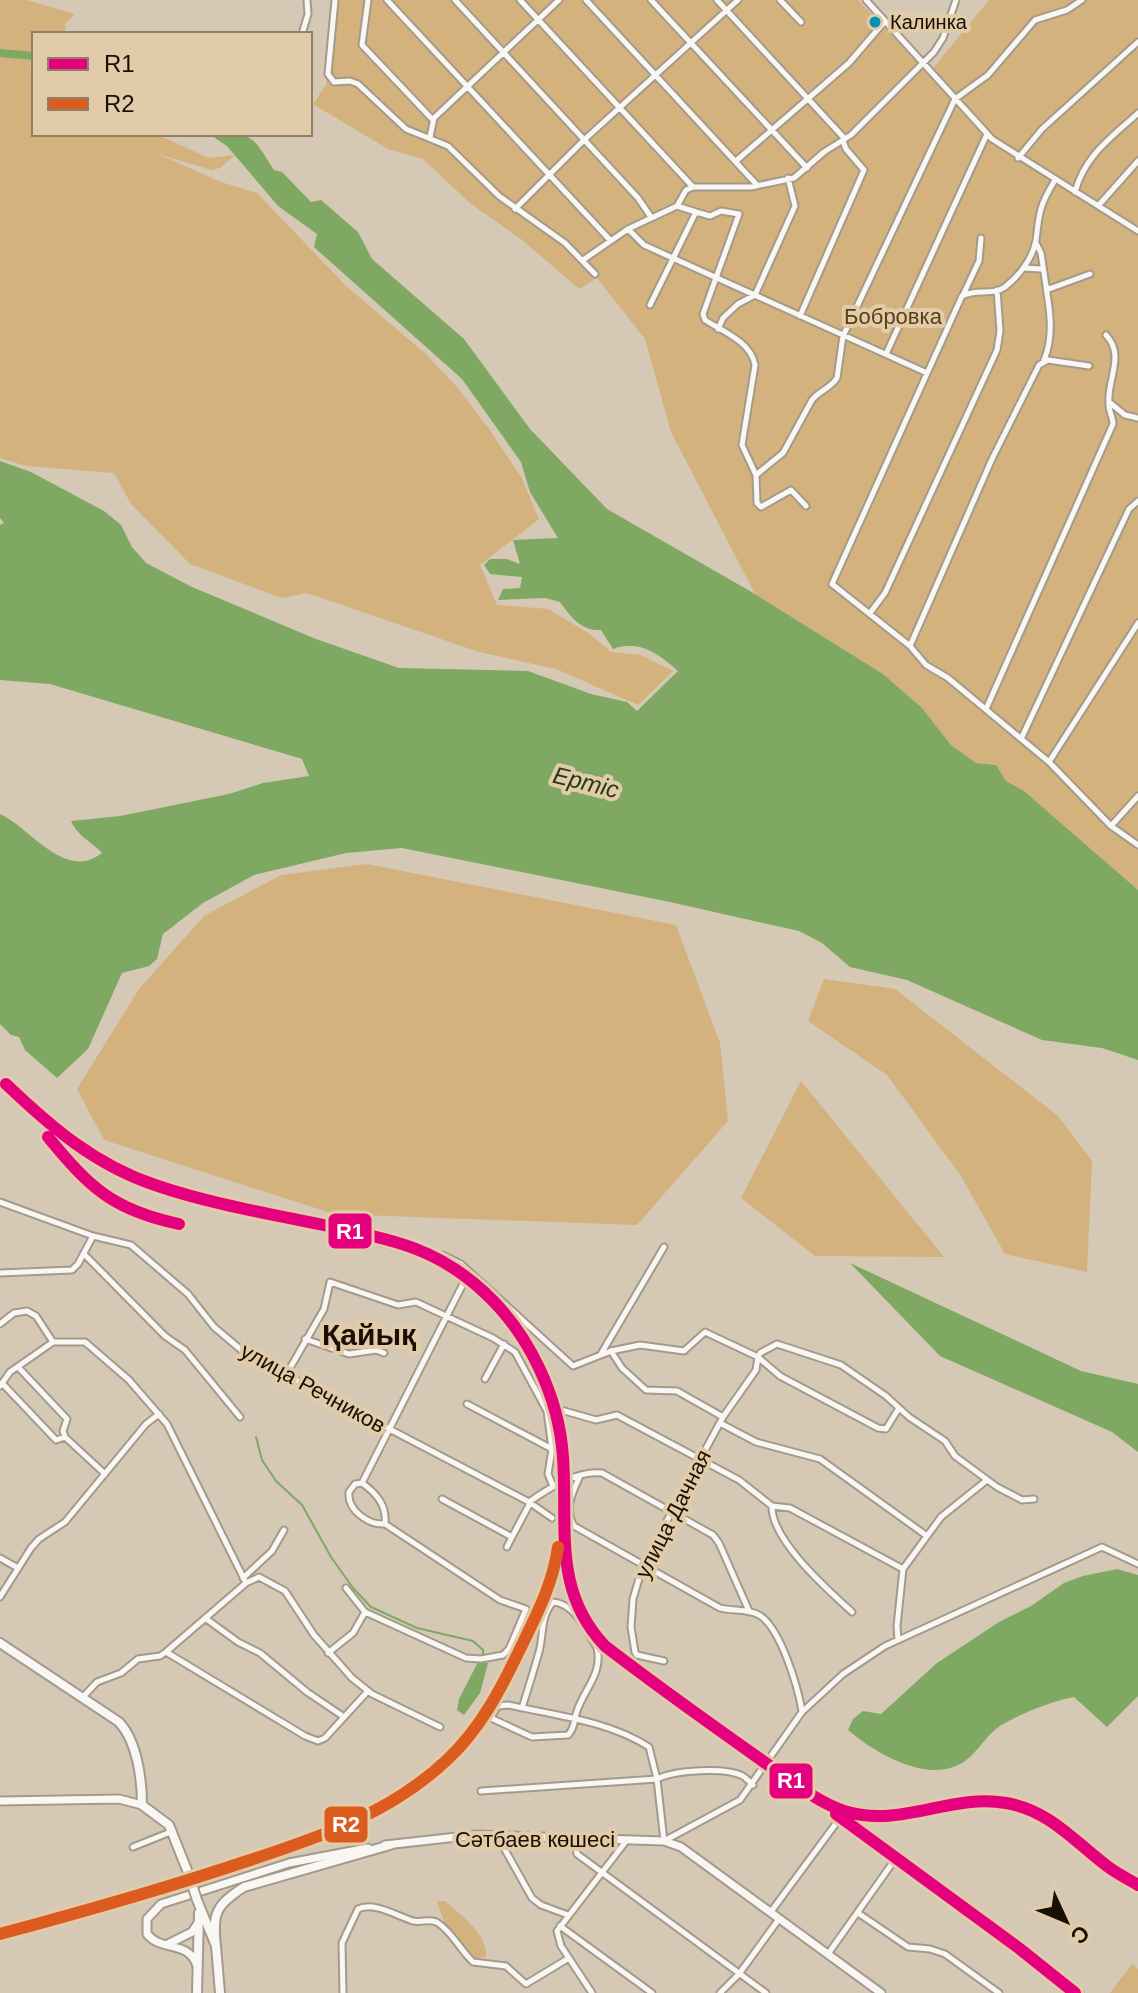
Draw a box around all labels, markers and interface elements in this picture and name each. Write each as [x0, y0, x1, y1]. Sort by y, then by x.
place label: Калинка [890, 11, 968, 33]
marker: Калинка [867, 14, 883, 30]
legend [32, 32, 312, 136]
text: R1 [104, 50, 135, 77]
text: R2 [104, 90, 135, 117]
park label: Бобровка [844, 304, 943, 329]
water label: Ертіс [550, 761, 622, 803]
line badge: R1 [327, 1212, 373, 1250]
text: R1 [336, 1219, 364, 1244]
district label: Қайық [322, 1318, 417, 1351]
street label: улица Речников [236, 1338, 390, 1438]
street label: улица Дачная [630, 1446, 716, 1582]
line badge: R1 [768, 1762, 814, 1800]
text: R1 [777, 1768, 805, 1793]
line badge: R2 [323, 1805, 369, 1844]
text: R2 [332, 1812, 360, 1837]
street label: Сәтбаев көшесі [455, 1827, 615, 1852]
north arrow [1026, 1881, 1106, 1961]
text: С [1065, 1920, 1095, 1949]

